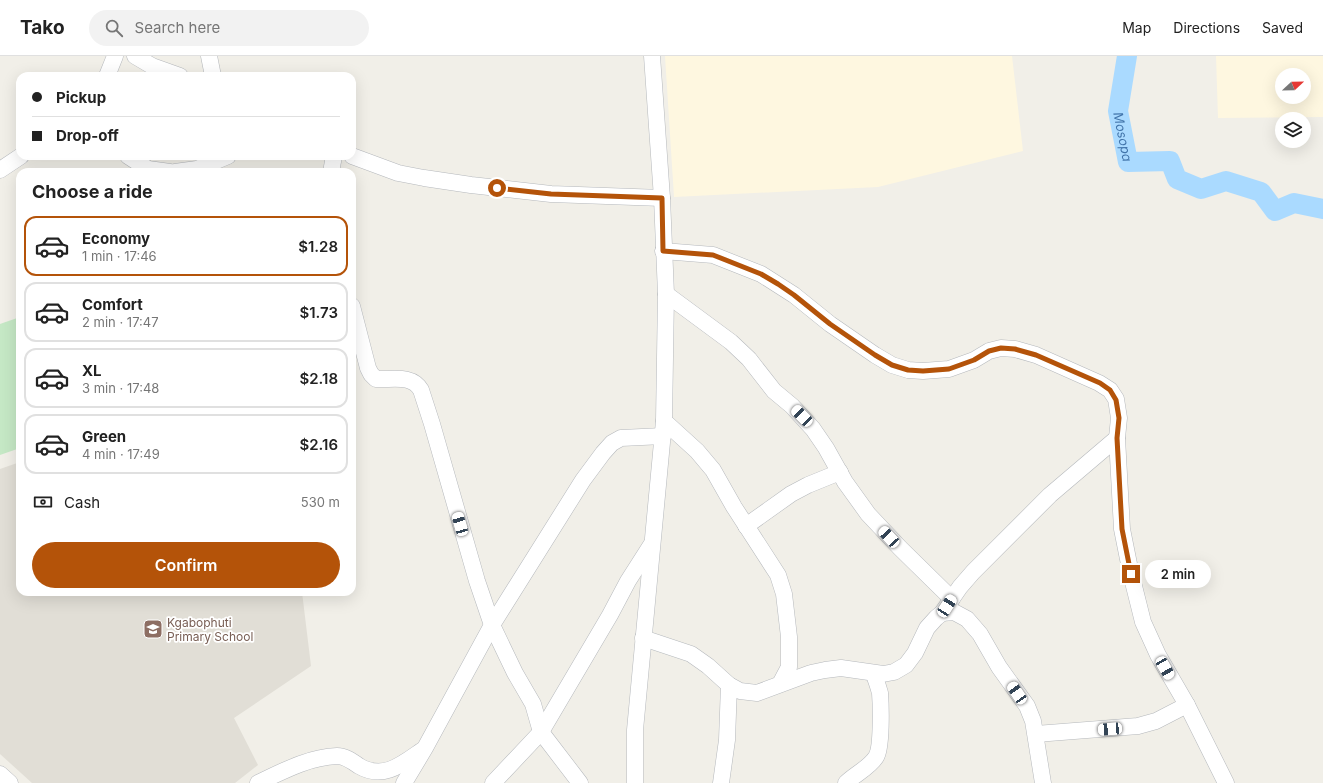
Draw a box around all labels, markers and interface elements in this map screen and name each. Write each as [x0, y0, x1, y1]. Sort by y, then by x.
search box [89, 10, 369, 46]
text: Tako [20, 16, 65, 39]
icon: search [103, 17, 125, 39]
text: Search here [135, 18, 220, 37]
text: Map [1122, 19, 1151, 36]
text: Directions [1173, 19, 1240, 36]
text: Saved [1262, 19, 1303, 36]
north arrow [1275, 68, 1311, 104]
map controls [1275, 68, 1311, 148]
text: Pickup [56, 88, 106, 107]
water label: Mosopa [1110, 111, 1136, 163]
button: layers [1275, 112, 1311, 148]
text: Drop-off [56, 126, 119, 145]
route start [488, 179, 506, 197]
text: Choose a ride [32, 181, 153, 202]
icon: car [34, 228, 70, 264]
text: Economy [82, 229, 150, 248]
text: $1.28 [298, 237, 338, 256]
text: 1 min · 17:46 [82, 248, 157, 264]
icon: car [34, 294, 70, 330]
text: Comfort [82, 295, 143, 314]
text: $1.73 [300, 303, 338, 322]
text: 2 min · 17:47 [82, 314, 159, 330]
icon: car [34, 360, 70, 396]
text: XL [82, 361, 102, 380]
text: $2.18 [300, 369, 338, 388]
text: 3 min · 17:48 [82, 380, 159, 396]
car [789, 403, 815, 429]
icon: car [34, 426, 70, 462]
text: Green [82, 427, 126, 446]
text: $2.16 [300, 435, 338, 454]
text: 4 min · 17:49 [82, 446, 160, 462]
icon: cash [32, 491, 54, 513]
text: Cash [64, 493, 100, 512]
text: 530 m [301, 494, 340, 510]
car [451, 511, 469, 537]
car [876, 524, 902, 550]
button: Confirm [32, 542, 340, 588]
callout: 2 min [1145, 560, 1211, 588]
route end [1122, 565, 1140, 583]
text: 2 min [1161, 566, 1195, 582]
car [935, 593, 959, 619]
place label: Kgabophuti Primary School [167, 615, 253, 644]
school or university icon: Kgabophuti Primary School [142, 618, 164, 640]
car [1154, 655, 1176, 681]
car [1005, 680, 1029, 706]
car [1098, 722, 1122, 736]

